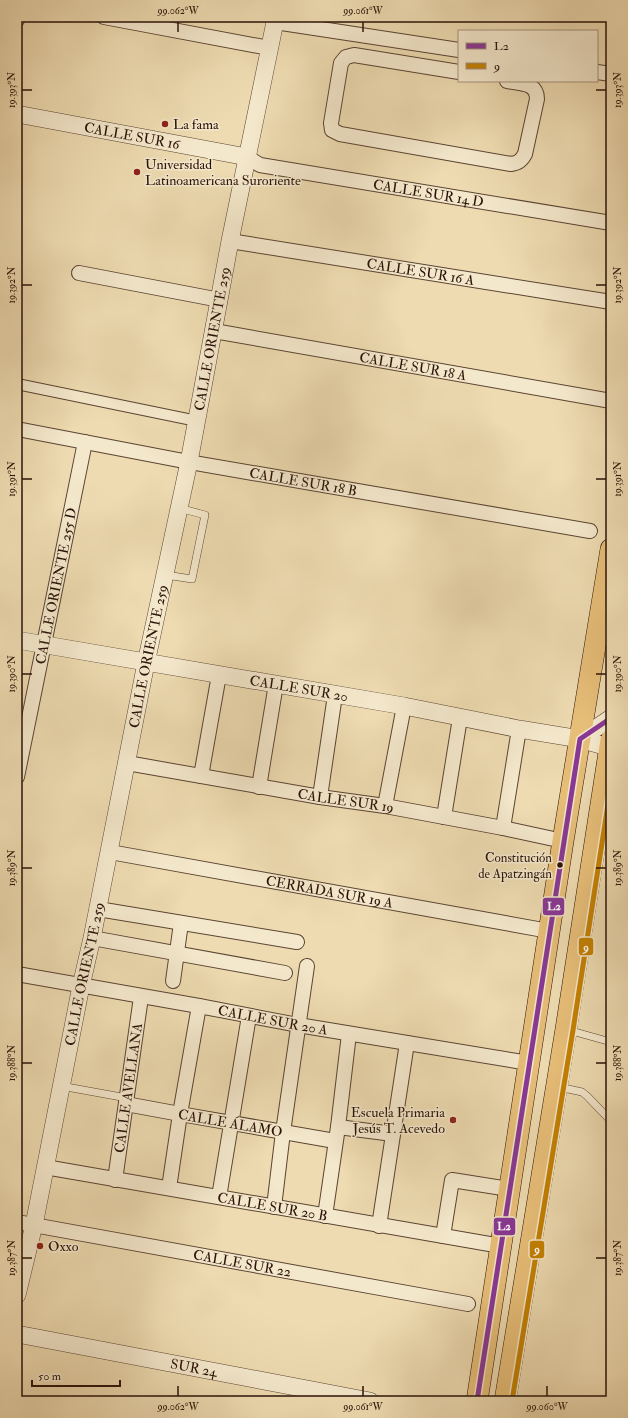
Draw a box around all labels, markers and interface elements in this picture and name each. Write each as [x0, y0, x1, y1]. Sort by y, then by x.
text: 99.062°W [156, 5, 199, 17]
text: 99.061°W [342, 5, 384, 17]
legend [458, 30, 598, 82]
text: L2 [494, 39, 509, 54]
text: 9 [493, 59, 500, 74]
text: 19.393°N [6, 72, 18, 108]
text: 19.393°N [612, 72, 624, 108]
place label: La fama [173, 116, 219, 133]
street label: CALLE SUR 16 [83, 118, 182, 153]
marker: La fama [160, 119, 170, 129]
place label: Universidad Latinoamericana Suroriente [145, 156, 301, 189]
marker: Universidad Latinoamericana Suroriente [132, 167, 142, 177]
street label: CALLE SUR 14 D [372, 175, 485, 210]
street label: CALLE SUR 16 A [365, 255, 476, 289]
street label: CALLE ORIENTE 259 [190, 265, 234, 412]
text: 19.392°N [6, 266, 18, 304]
text: 19.392°N [612, 266, 624, 304]
street label: CALLE SUR 18 A [358, 348, 468, 384]
text: 19.391°N [6, 461, 18, 497]
text: 19.391°N [612, 461, 624, 497]
street label: CALLE SUR 18 B [248, 464, 358, 499]
street label: CALLE ORIENTE 255 D [32, 506, 80, 666]
street label: CALLE ORIENTE 259 [125, 583, 171, 730]
text: 19.390°N [6, 655, 18, 693]
text: 19.390°N [612, 655, 624, 693]
street label: CALLE SUR 20 [249, 671, 349, 705]
street label: CALLE SUR 19 [296, 785, 395, 816]
text: 19.389°N [6, 850, 18, 886]
place label: Constitución de Apatzingán [478, 850, 552, 883]
text: 19.389°N [612, 850, 624, 886]
marker: Constitución de Apatzingán [555, 860, 565, 870]
street label: CERRADA SUR 19 A [265, 872, 395, 911]
line badge: L2 [542, 897, 565, 916]
text: L2 [547, 900, 561, 913]
street label: CALLE ORIENTE 259 [61, 901, 107, 1047]
line badge: 9 [578, 937, 594, 956]
text: 9 [582, 941, 589, 954]
street label: CALLE SUR 20 A [217, 1001, 329, 1038]
street label: CALLE AVELLANA [110, 1022, 146, 1154]
text: 19.388°N [6, 1045, 18, 1081]
text: 19.388°N [612, 1045, 624, 1081]
place label: Escuela Primaria Jesús T. Acevedo [351, 1104, 445, 1137]
street label: CALLE ÁLAMO [177, 1105, 284, 1140]
marker: Escuela Primaria Jesús T. Acevedo [448, 1115, 458, 1125]
street label: CALLE SUR 20 B [216, 1189, 329, 1224]
line badge: L2 [493, 1217, 516, 1236]
text: L2 [497, 1220, 511, 1233]
place label: Oxxo [48, 1238, 79, 1255]
text: 19.387°N [6, 1240, 18, 1276]
line badge: 9 [529, 1240, 545, 1259]
text: 19.387°N [612, 1240, 624, 1276]
marker: Oxxo [35, 1241, 45, 1251]
text: 9 [533, 1243, 540, 1256]
street label: CALLE SUR 22 [192, 1246, 293, 1280]
street label: SUR 24 [169, 1355, 220, 1381]
scale bar [32, 1362, 120, 1388]
text: 50 m [38, 1369, 62, 1384]
text: 99.062°W [156, 1401, 199, 1413]
text: 99.061°W [342, 1401, 384, 1413]
text: 99.060°W [525, 1401, 568, 1413]

